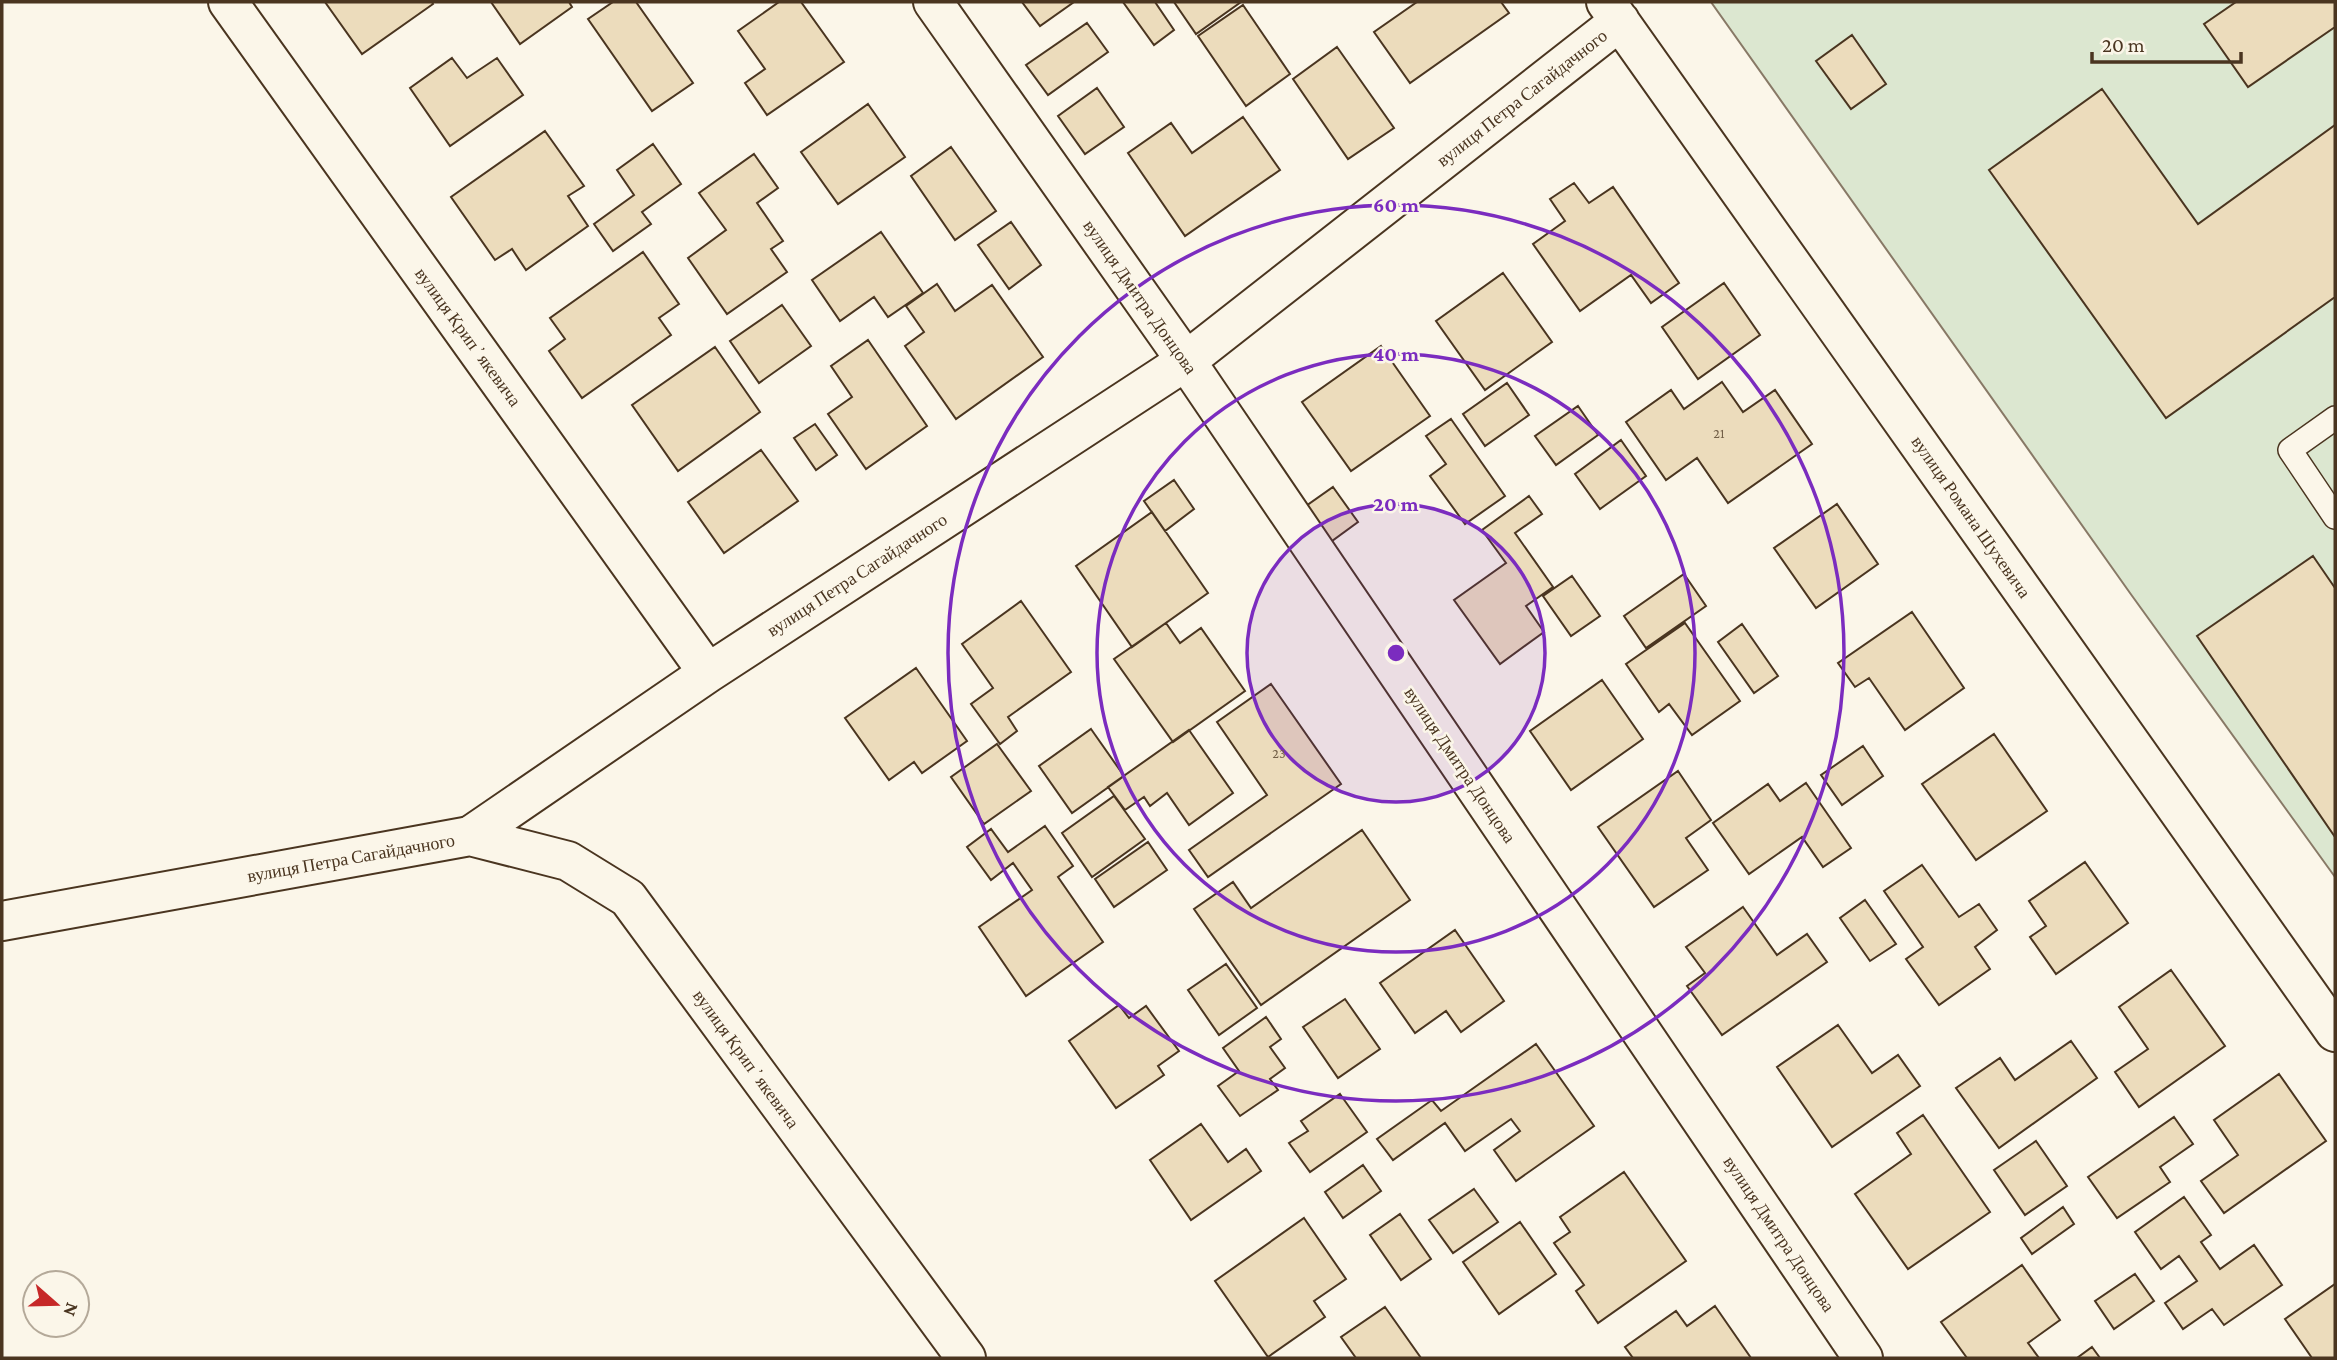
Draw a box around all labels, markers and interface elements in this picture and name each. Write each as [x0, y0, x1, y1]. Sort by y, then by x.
scale bar [2092, 21, 2241, 65]
street label: вулиця Петра Сагайдачного [1433, 25, 1611, 171]
text: 20 m [2102, 33, 2145, 57]
text: 60 m [1373, 193, 1419, 217]
street label: вулиця Дмитра Донцова [1079, 216, 1201, 378]
street label: вулиця Крипʼякевича [411, 264, 525, 410]
text: 40 m [1373, 342, 1419, 366]
house number: 21 [1713, 425, 1725, 441]
street label: вулиця Романа Шухевича [1907, 432, 2035, 602]
text: 20 m [1373, 492, 1419, 516]
street label: вулиця Петра Сагайдачного [763, 509, 951, 641]
centre of rings [1384, 641, 1408, 665]
street label: вулиця Дмитра Донцова [1400, 683, 1520, 847]
house number: 23 [1272, 745, 1286, 761]
street label: вулиця Петра Сагайдачного [246, 830, 456, 886]
street label: вулиця Крипʼякевича [689, 986, 803, 1132]
street label: вулиця Дмитра Донцова [1719, 1152, 1839, 1316]
north arrow [21, 1269, 91, 1339]
text: N [59, 1300, 84, 1319]

